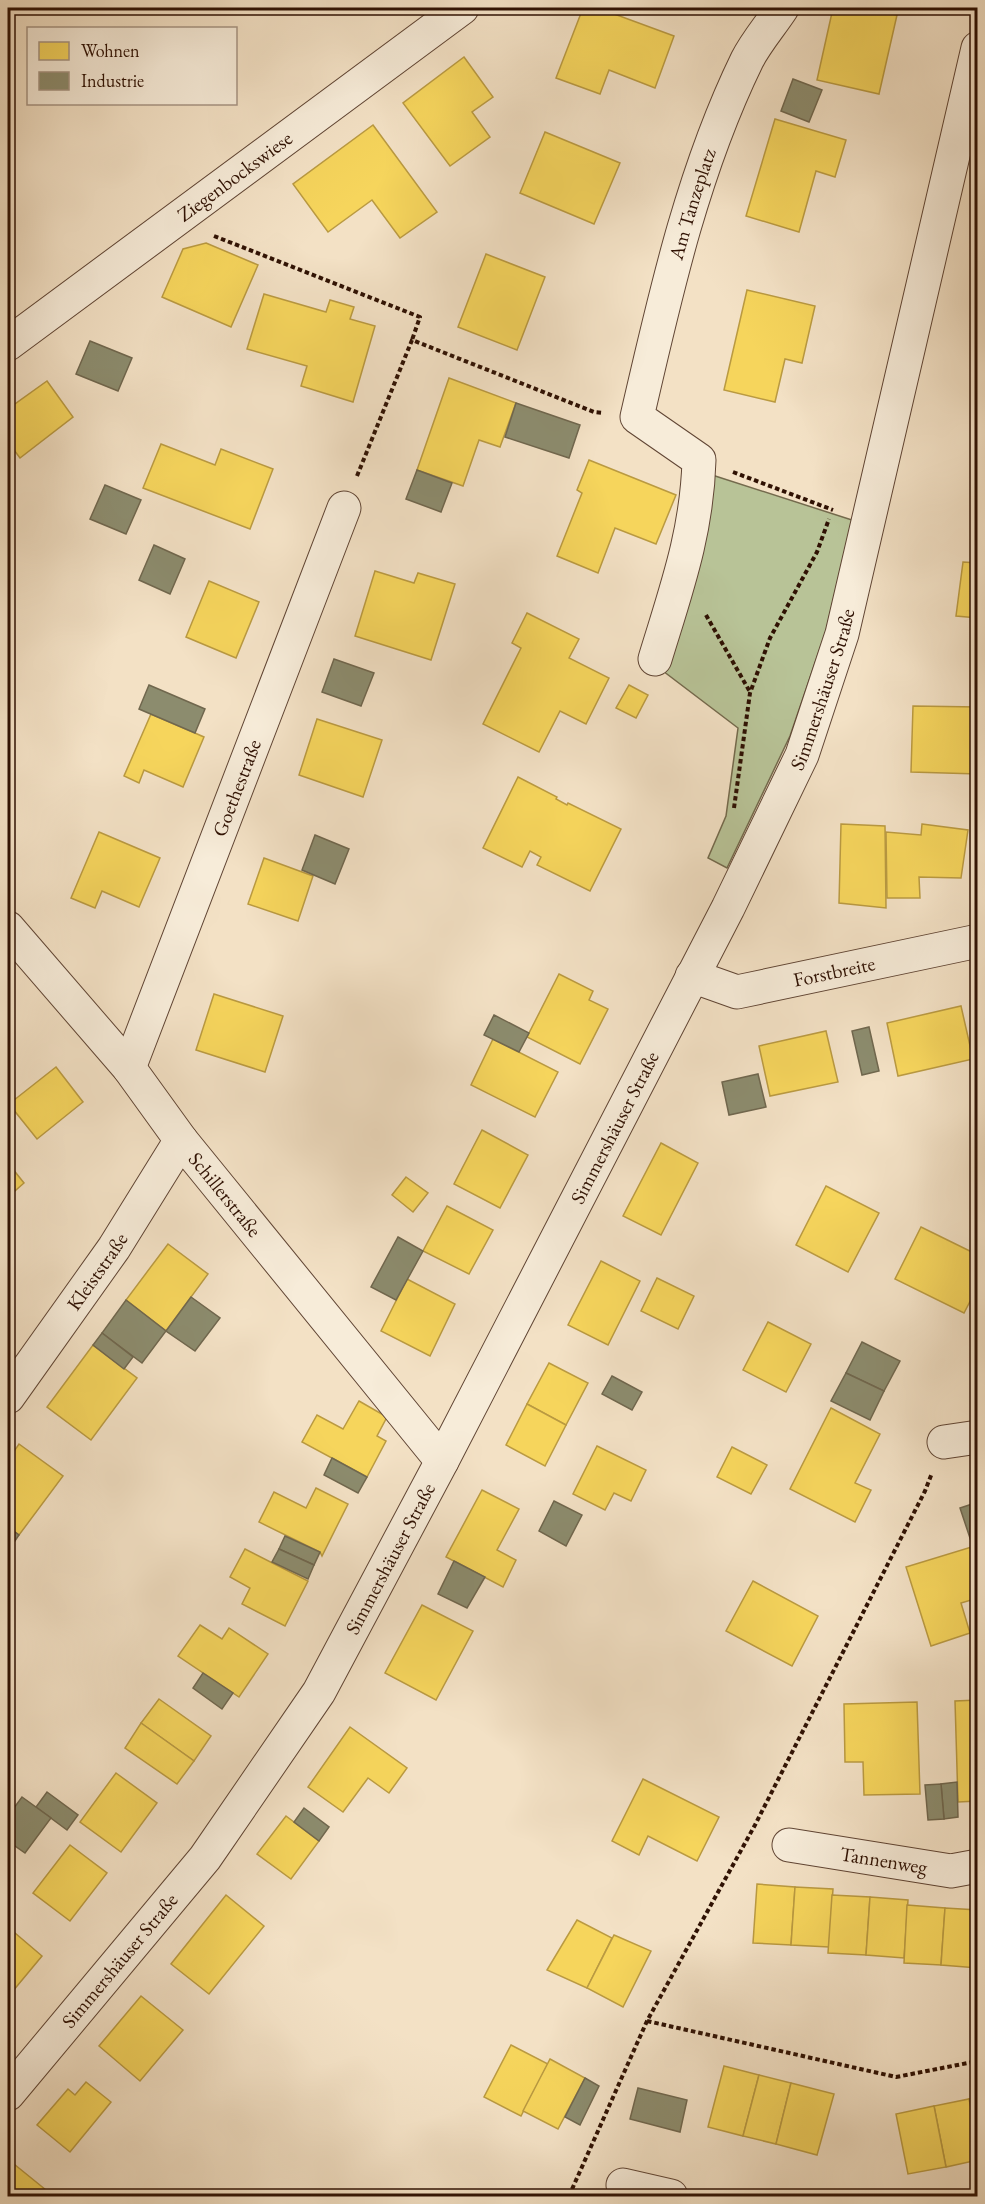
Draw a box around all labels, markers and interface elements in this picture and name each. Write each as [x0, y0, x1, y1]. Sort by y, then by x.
legend [27, 27, 237, 105]
text: Wohnen [81, 39, 140, 62]
text: Industrie [81, 69, 144, 92]
street label: Ziegenbockswiese [172, 125, 298, 227]
street label: Am Tanzeplatz [662, 144, 722, 264]
street label: Simmershäuser Straße [784, 606, 861, 774]
street label: Goethestraße [206, 735, 267, 840]
street label: Forstbreite [791, 950, 877, 993]
street label: Simmershäuser Straße [564, 1047, 665, 1208]
street label: Schillerstraße [183, 1147, 268, 1242]
street label: Kleiststraße [61, 1228, 133, 1315]
street label: Simmershäuser Straße [339, 1478, 441, 1639]
street label: Tannenweg [838, 1840, 930, 1880]
street label: Simmershäuser Straße [56, 1887, 184, 2033]

